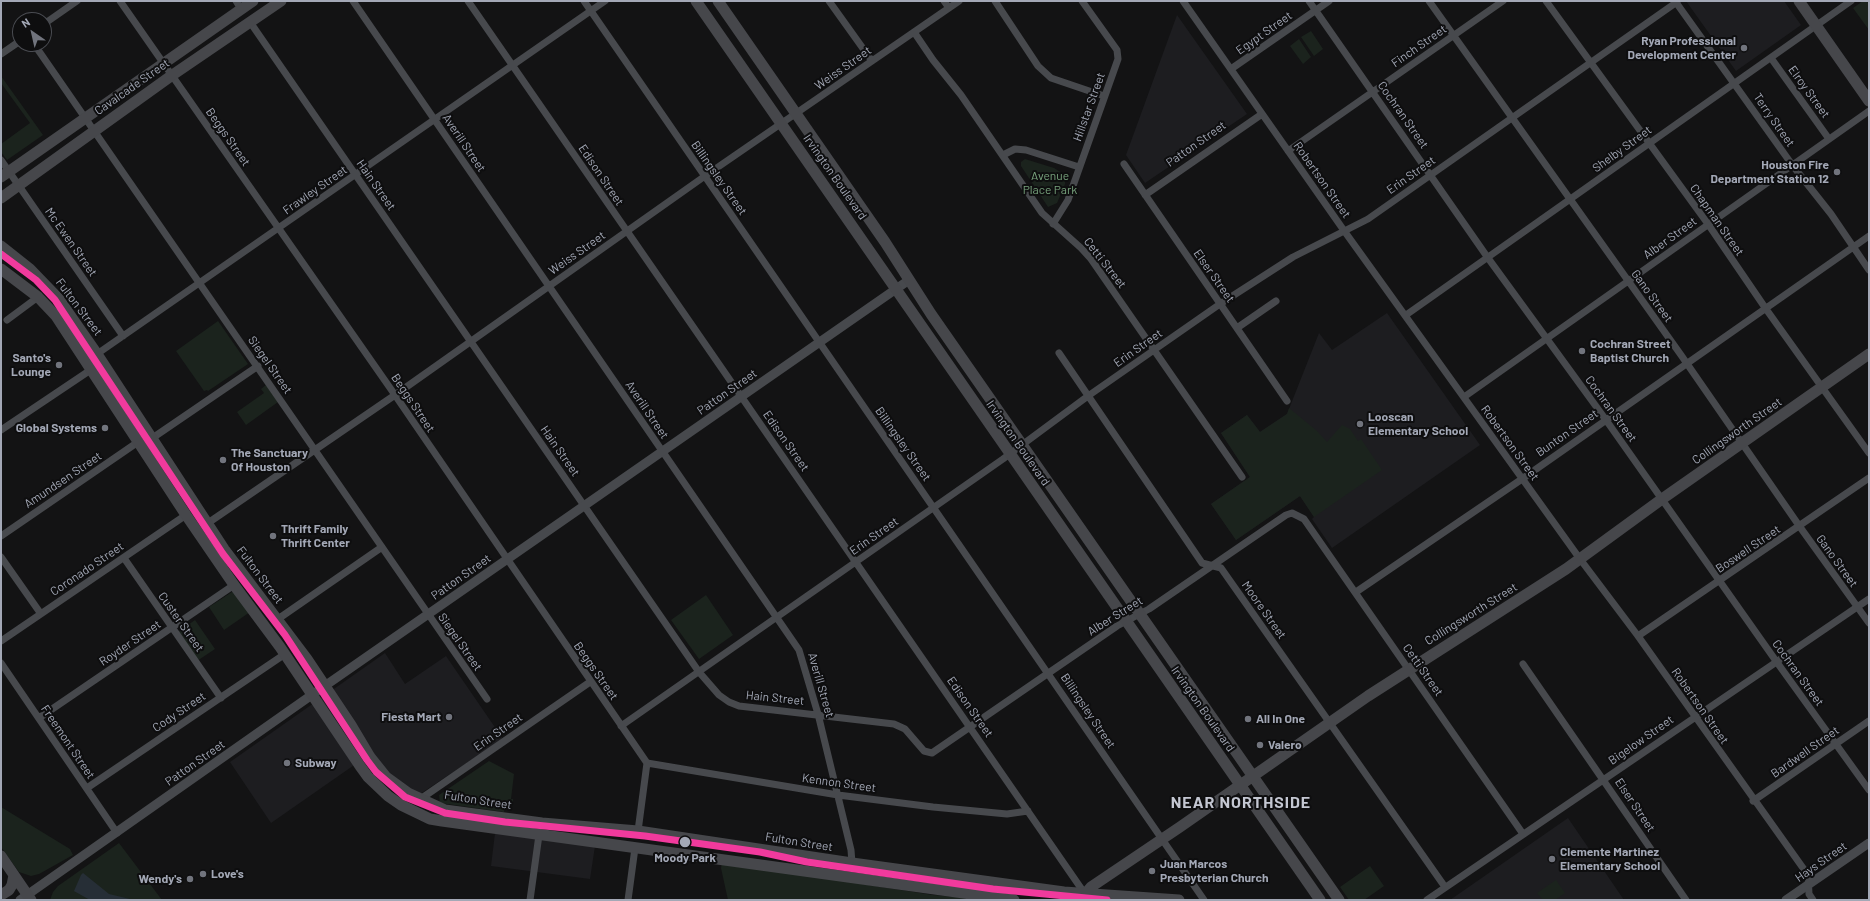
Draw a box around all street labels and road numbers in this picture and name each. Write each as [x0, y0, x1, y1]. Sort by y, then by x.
street label: Egypt Street [1233, 8, 1295, 58]
street label: Finch Street [1389, 22, 1449, 70]
street label: Weiss Street [812, 43, 874, 93]
street label: Cavalcade Street [92, 56, 172, 118]
street label: Elroy Street [1785, 63, 1833, 121]
street label: Hillstar Street [1070, 71, 1108, 143]
street label: Cochran Street [1375, 79, 1431, 151]
street label: Terry Street [1750, 90, 1798, 150]
street label: Beggs Street [203, 105, 253, 169]
street label: Averill Street [439, 111, 489, 175]
street label: Patton Street [1163, 118, 1229, 170]
street label: Shelby Street [1590, 123, 1654, 175]
street label: Irvington Boulevard [800, 131, 870, 223]
street label: Billingsley Street [688, 138, 750, 218]
street label: Robertson Street [1290, 139, 1354, 221]
street label: Edison Street [575, 142, 627, 208]
street label: Erin Street [1384, 153, 1438, 197]
street label: Hain Street [353, 157, 399, 213]
street label: Frawley Street [280, 162, 350, 218]
street label: Chapman Street [1687, 181, 1747, 259]
street label: Mc Ewen Street [42, 205, 100, 279]
street label: Alber Street [1641, 214, 1699, 262]
street label: Weiss Street [546, 228, 608, 278]
street label: Cetti Street [1081, 235, 1129, 291]
street label: Elser Street [1190, 247, 1238, 305]
street label: Gano Street [1628, 267, 1676, 325]
street label: Fulton Street [53, 275, 105, 339]
street label: Erin Street [1111, 326, 1165, 370]
street label: Siegel Street [245, 333, 295, 397]
street label: Patton Street [694, 366, 760, 418]
street label: Beggs Street [388, 371, 438, 435]
street label: Cochran Street [1582, 373, 1640, 445]
street label: Averill Street [622, 378, 672, 442]
street label: Collingsworth Street [1689, 395, 1785, 467]
street label: Irvington Boulevard [983, 397, 1053, 489]
street label: Robertson Street [1478, 403, 1542, 483]
street label: Billingsley Street [872, 404, 934, 484]
street label: Bunton Street [1533, 406, 1601, 460]
street label: Edison Street [760, 408, 812, 474]
street label: Hain Street [537, 423, 583, 479]
street label: Amundsen Street [22, 449, 104, 511]
street label: Erin Street [847, 514, 901, 558]
street label: Boswell Street [1713, 522, 1783, 576]
street label: Gano Street [1813, 532, 1861, 590]
street label: Coronado Street [48, 539, 126, 599]
street label: Fulton Street [234, 543, 286, 607]
street label: Patton Street [428, 551, 494, 603]
street label: Moore Street [1239, 578, 1289, 642]
street label: Collingsworth Street [1422, 580, 1520, 648]
street label: Custer Street [155, 589, 207, 655]
street label: Alber Street [1085, 593, 1145, 639]
street label: Siegel Street [435, 610, 485, 674]
street label: Royder Street [96, 617, 164, 669]
street label: Cochran Street [1769, 637, 1827, 709]
street label: Beggs Street [571, 639, 621, 703]
street label: Cetti Street [1400, 641, 1446, 699]
street label: Averill Street [805, 651, 837, 719]
street label: Irvington Boulevard [1168, 663, 1238, 755]
street label: Robertson Street [1668, 665, 1732, 747]
street label: Billingsley Street [1058, 671, 1118, 751]
street label: Edison Street [944, 674, 996, 740]
street label: Hain Street [745, 688, 805, 708]
street label: Cody Street [150, 689, 208, 735]
street label: Freemont Street [38, 702, 98, 782]
street label: Erin Street [471, 710, 525, 754]
street label: Bigelow Street [1606, 712, 1676, 768]
street label: Bardwell Street [1768, 723, 1842, 781]
street label: Patton Street [162, 737, 228, 789]
street label: Kennon Street [801, 771, 877, 795]
street label: Elser Street [1612, 775, 1658, 835]
street label: Fulton Street [443, 788, 513, 812]
street label: Fulton Street [764, 830, 834, 854]
street label: Hays Street [1792, 839, 1850, 885]

